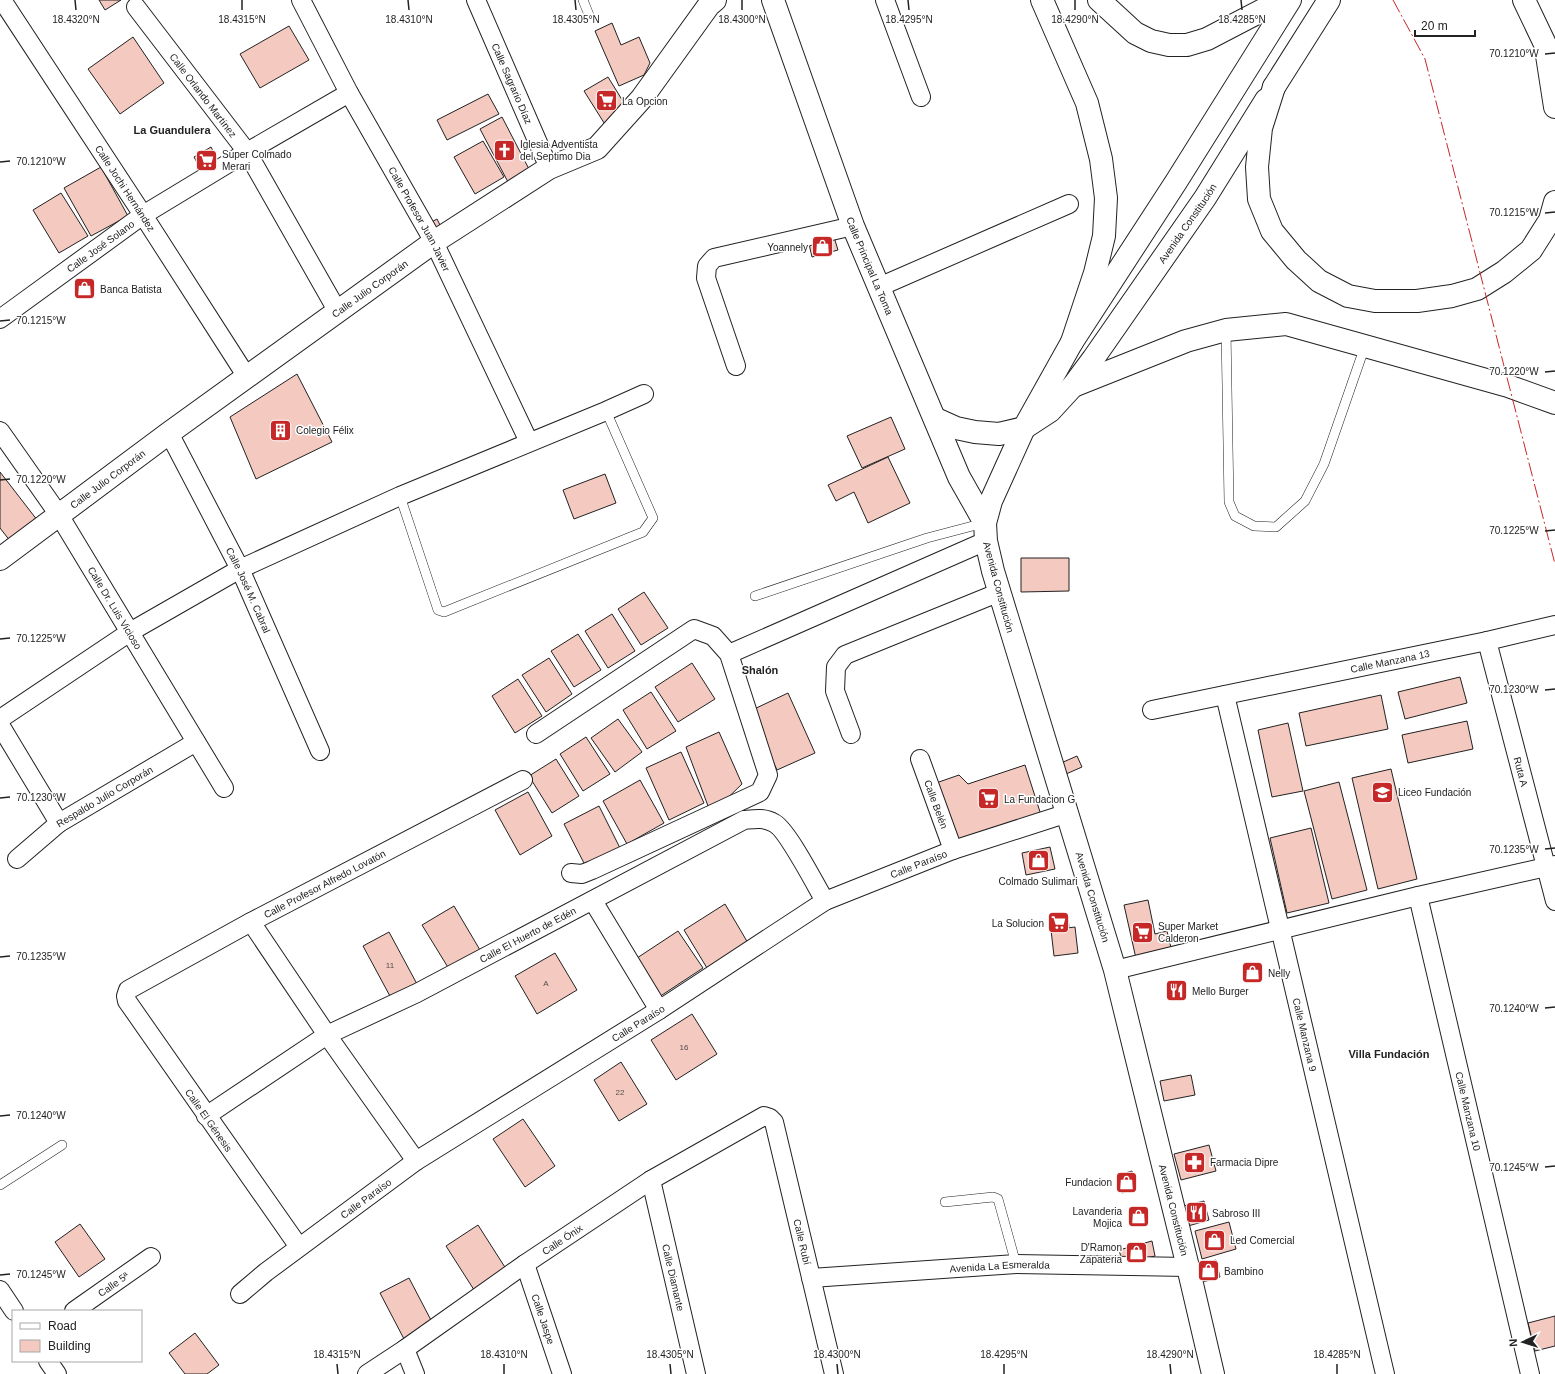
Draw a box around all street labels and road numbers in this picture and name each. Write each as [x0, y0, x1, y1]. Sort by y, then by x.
street label: Calle Sagrario Díaz [489, 42, 534, 126]
street label: Calle Orlando Martínez [167, 51, 239, 140]
street label: Calle Jochi Hernández [93, 143, 157, 234]
street label: Calle Profesor Juan Javier [386, 165, 452, 274]
street label: Avenida Constitución [1156, 182, 1219, 265]
street label: Calle Principal La Toma [844, 216, 895, 317]
street label: Calle José Solano [65, 218, 137, 275]
street label: Calle Julio Corporán [330, 258, 410, 320]
street label: Calle Julio Corporán [68, 448, 147, 511]
street label: Avenida Constitución [981, 540, 1016, 634]
street label: Calle José M. Cabral [224, 546, 272, 635]
street label: Calle Dr. Luis Vicioso [85, 565, 144, 652]
street label: Calle Manzana 13 [1349, 648, 1431, 675]
street label: Ruta A [1512, 756, 1530, 788]
street label: Respaldo Julio Corporán [54, 764, 155, 829]
street label: Calle Belén [922, 778, 950, 830]
street label: Calle Profesor Alfredo Lovatón [262, 848, 387, 920]
street label: Calle Paraíso [889, 848, 949, 880]
street label: Avenida Constitución [1074, 851, 1111, 944]
street label: Calle El Huerto de Edén [478, 905, 578, 965]
street label: Calle Manzana 9 [1291, 997, 1319, 1073]
street label: Calle Paraíso [610, 1003, 667, 1044]
street label: Calle Manzana 10 [1453, 1071, 1483, 1152]
street label: Calle El Génesis [183, 1087, 234, 1154]
street label: Avenida Constitución [1157, 1163, 1190, 1257]
street label: Calle Paraíso [339, 1176, 394, 1221]
street label: Calle Rubí [791, 1218, 813, 1266]
street label: Calle Ónix [540, 1222, 585, 1257]
street label: Calle Diamante [660, 1243, 686, 1313]
street label: Avenida La Esmeralda [949, 1259, 1050, 1275]
street label: Calle 5ª [96, 1270, 131, 1299]
street label: Calle Jaspe [529, 1293, 557, 1346]

